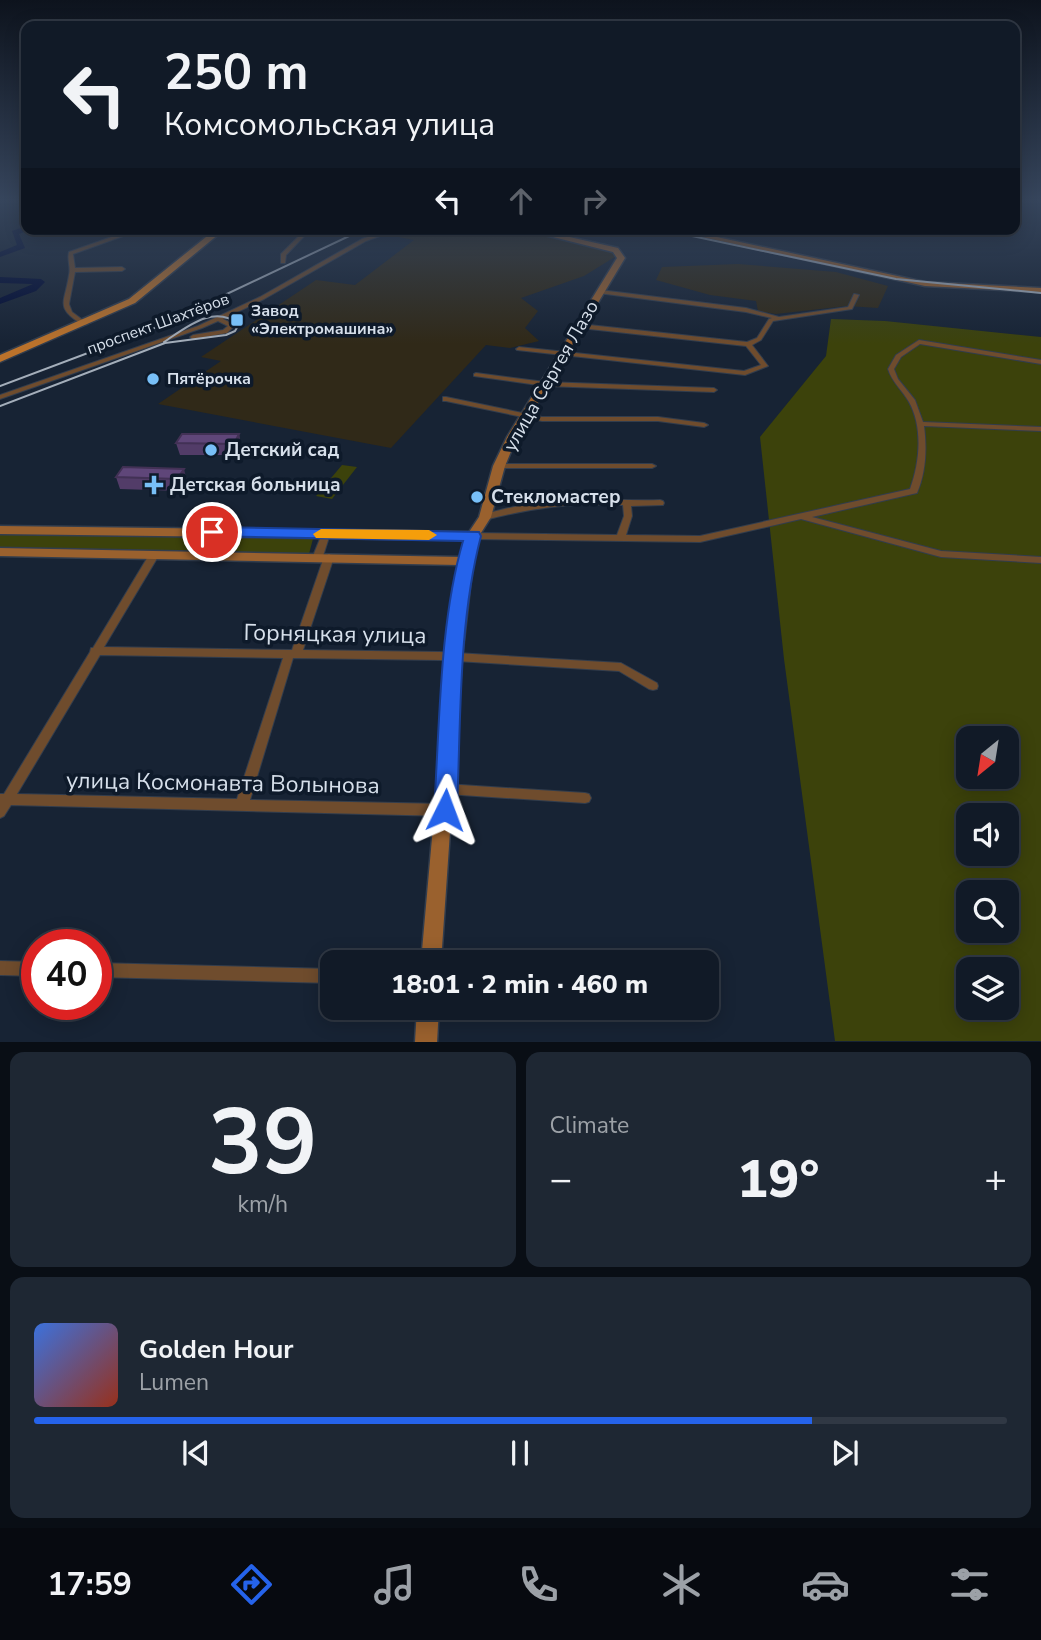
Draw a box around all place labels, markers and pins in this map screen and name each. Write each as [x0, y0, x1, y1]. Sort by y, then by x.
place label: Завод «Электромашина» [251, 300, 393, 340]
marker: Завод «Электромашина» [229, 312, 245, 328]
place label: Пятёрочка [167, 368, 251, 390]
marker: Пятёрочка [145, 371, 161, 387]
place label: Детский сад [225, 437, 339, 463]
marker: Детский сад [203, 442, 219, 458]
place label: Детская больница [170, 472, 341, 498]
marker: Детская больница [144, 475, 164, 495]
place label: Стекломастер [491, 484, 621, 510]
marker: Стекломастер [469, 489, 485, 505]
pin [182, 502, 242, 562]

